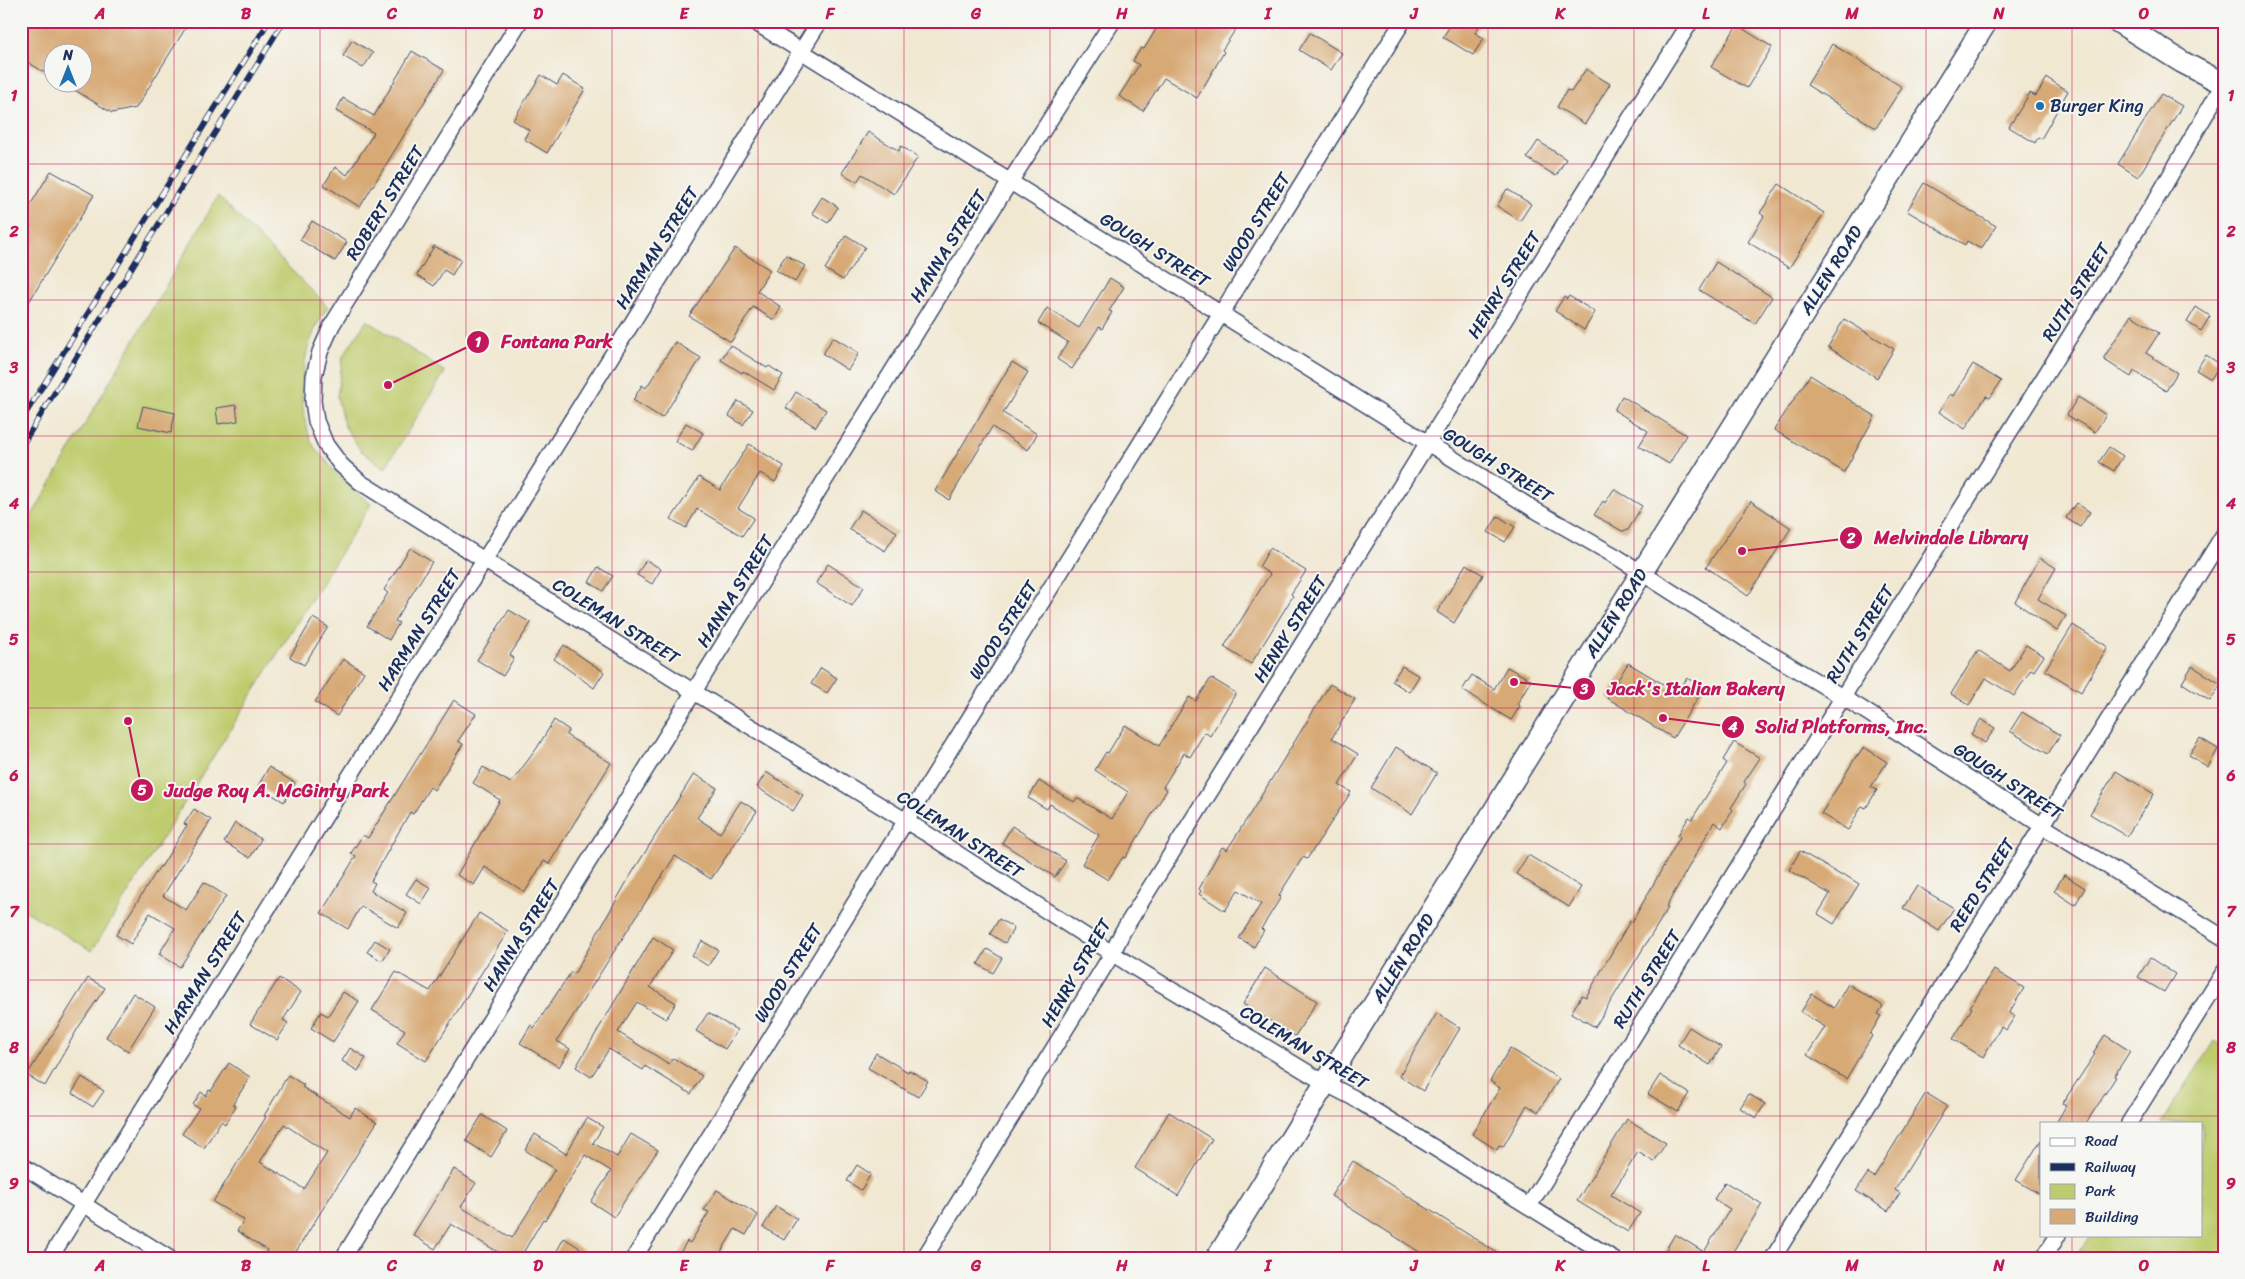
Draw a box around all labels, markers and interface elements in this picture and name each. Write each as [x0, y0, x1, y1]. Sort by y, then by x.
text: A [94, 0, 105, 28]
text: B [241, 0, 252, 28]
text: C [386, 0, 398, 28]
text: D [533, 0, 543, 28]
text: E [680, 0, 690, 28]
text: F [825, 0, 836, 28]
text: G [970, 0, 982, 28]
text: H [1115, 0, 1128, 28]
text: I [1264, 0, 1273, 28]
text: J [1409, 0, 1419, 28]
text: K [1554, 0, 1566, 28]
text: L [1702, 0, 1710, 28]
text: M [1844, 0, 1859, 28]
text: N [1992, 0, 2005, 28]
text: O [2138, 0, 2150, 28]
north arrow [42, 42, 92, 92]
text: N [62, 43, 73, 68]
text: 1 [11, 81, 18, 110]
text: 1 [2228, 81, 2235, 110]
place label: Burger King [2050, 90, 2144, 122]
marker: Burger King [2034, 100, 2046, 112]
street label: ROBERT STREET [337, 138, 434, 267]
street label: WOOD STREET [1213, 165, 1300, 278]
street label: HARMAN STREET [606, 179, 708, 316]
street label: HANNA STREET [901, 182, 996, 309]
street label: GOUGH STREET [1094, 203, 1217, 297]
text: 2 [8, 217, 19, 246]
text: 2 [2225, 217, 2236, 246]
street label: ALLEN ROAD [1790, 219, 1871, 322]
street label: HENRY STREET [1458, 224, 1551, 345]
street label: RUTH STREET [2033, 235, 2120, 348]
callout: Fontana Park [466, 325, 623, 359]
text: Fontana Park [500, 325, 614, 358]
text: 1 [475, 329, 482, 355]
text: 3 [9, 353, 19, 382]
text: 3 [2226, 353, 2236, 382]
street label: GOUGH STREET [1437, 418, 1560, 512]
text: 4 [8, 489, 19, 518]
text: 4 [2225, 489, 2236, 518]
callout: Melvindale Library [1839, 521, 2038, 555]
text: Melvindale Library [1873, 521, 2029, 554]
text: 2 [1846, 525, 1856, 551]
street label: HANNA STREET [688, 527, 783, 654]
street label: HARMAN STREET [368, 561, 470, 698]
street label: ALLEN ROAD [1575, 562, 1656, 665]
street label: HENRY STREET [1244, 568, 1337, 689]
street label: COLEMAN STREET [546, 569, 687, 674]
street label: WOOD STREET [960, 573, 1047, 686]
street label: RUTH STREET [1817, 577, 1904, 690]
text: 5 [9, 625, 19, 654]
text: 5 [2226, 625, 2236, 654]
callout: Jack's Italian Bakery [1572, 672, 1794, 706]
text: Jack's Italian Bakery [1606, 672, 1786, 705]
text: 3 [1579, 676, 1589, 702]
callout: Solid Platforms, Inc. [1720, 710, 1938, 744]
text: Solid Platforms, Inc. [1754, 710, 1929, 743]
text: 4 [1727, 714, 1738, 740]
street label: GOUGH STREET [1947, 734, 2070, 829]
text: 6 [8, 761, 19, 790]
text: 6 [2225, 761, 2236, 790]
callout: Judge Roy A. McGinty Park [129, 773, 400, 807]
text: Judge Roy A. McGinty Park [163, 774, 390, 807]
text: 5 [137, 777, 147, 803]
street label: COLEMAN STREET [890, 781, 1031, 888]
street label: REED STREET [1940, 831, 2024, 938]
street label: HANNA STREET [474, 871, 569, 998]
text: 7 [9, 897, 20, 926]
text: 7 [2226, 897, 2237, 926]
street label: HARMAN STREET [154, 904, 256, 1041]
street label: ALLEN ROAD [1362, 907, 1443, 1010]
street label: HENRY STREET [1032, 911, 1121, 1034]
street label: WOOD STREET [745, 916, 832, 1029]
street label: RUTH STREET [1604, 922, 1691, 1035]
street label: COLEMAN STREET [1233, 996, 1376, 1099]
text: 8 [8, 1033, 19, 1062]
text: 8 [2225, 1033, 2236, 1062]
legend [2040, 1122, 2202, 1236]
text: Road [2085, 1128, 2118, 1154]
text: Railway [2085, 1154, 2136, 1180]
text: 9 [9, 1169, 19, 1198]
text: 9 [2226, 1169, 2236, 1198]
text: Park [2085, 1178, 2116, 1204]
text: Building [2085, 1204, 2139, 1230]
text: A [94, 1251, 105, 1279]
text: B [241, 1251, 252, 1279]
text: C [386, 1251, 398, 1279]
text: D [533, 1251, 543, 1279]
text: E [680, 1251, 690, 1279]
text: F [825, 1251, 836, 1279]
text: G [970, 1251, 982, 1279]
text: H [1115, 1251, 1128, 1279]
text: I [1264, 1251, 1273, 1279]
text: J [1409, 1251, 1419, 1279]
text: K [1554, 1251, 1566, 1279]
text: L [1702, 1251, 1710, 1279]
text: M [1844, 1251, 1859, 1279]
text: N [1992, 1251, 2005, 1279]
text: O [2138, 1251, 2150, 1279]

